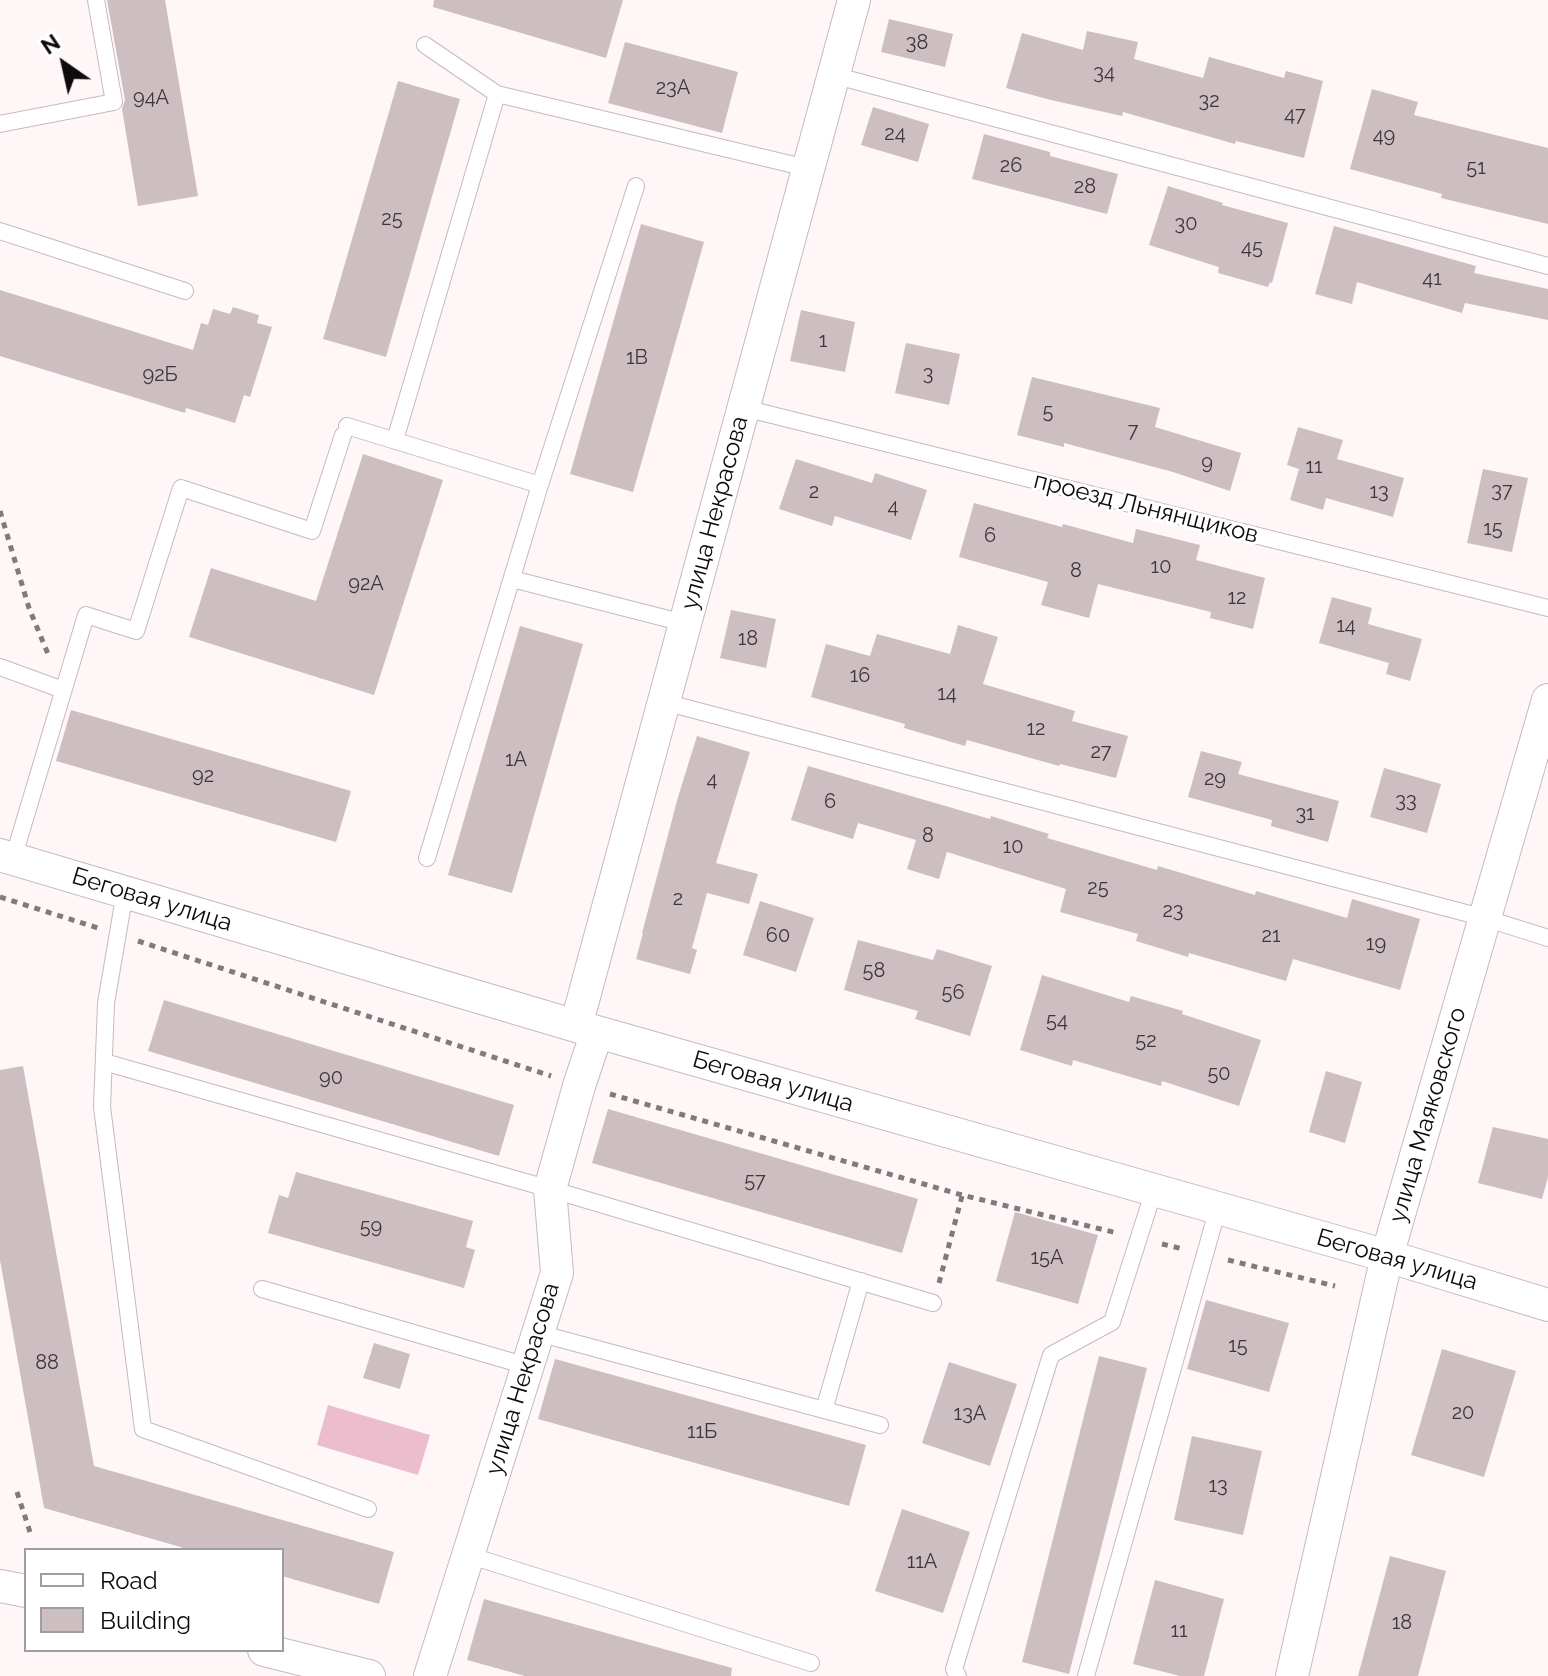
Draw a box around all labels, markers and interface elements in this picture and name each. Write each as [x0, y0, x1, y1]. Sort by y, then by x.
north arrow [24, 24, 104, 104]
text: N [36, 29, 65, 60]
house number: 38 [906, 31, 928, 55]
house number: 34 [1093, 61, 1115, 85]
house number: 23А [656, 76, 690, 100]
house number: 94А [133, 86, 169, 110]
house number: 32 [1198, 89, 1220, 113]
house number: 47 [1284, 103, 1306, 127]
house number: 24 [884, 122, 906, 146]
house number: 49 [1373, 124, 1395, 148]
house number: 26 [1000, 154, 1022, 178]
house number: 51 [1466, 156, 1486, 180]
house number: 28 [1074, 175, 1096, 199]
house number: 25 [381, 207, 403, 231]
house number: 30 [1175, 212, 1197, 236]
house number: 45 [1241, 236, 1263, 260]
house number: 41 [1422, 267, 1442, 291]
house number: 1 [819, 329, 827, 353]
house number: 1В [626, 346, 648, 370]
house number: 3 [923, 362, 933, 386]
house number: 92Б [142, 363, 178, 387]
house number: 5 [1043, 400, 1053, 424]
street label: улица Некрасова [675, 413, 755, 613]
house number: 7 [1128, 419, 1138, 443]
house number: 9 [1201, 451, 1213, 475]
house number: 11 [1305, 455, 1323, 479]
street label: проезд Льнянщиков [1031, 466, 1261, 550]
house number: 37 [1491, 479, 1513, 503]
house number: 2 [809, 480, 819, 504]
house number: 13 [1369, 480, 1389, 504]
house number: 4 [888, 495, 898, 519]
house number: 15 [1483, 517, 1503, 541]
house number: 6 [984, 524, 996, 548]
house number: 10 [1151, 555, 1171, 579]
house number: 8 [1070, 559, 1082, 583]
house number: 92А [348, 572, 384, 596]
house number: 12 [1228, 586, 1246, 610]
house number: 14 [1336, 614, 1356, 638]
house number: 18 [738, 627, 758, 651]
house number: 16 [850, 664, 870, 688]
house number: 14 [937, 682, 957, 706]
house number: 12 [1027, 717, 1045, 741]
house number: 27 [1090, 740, 1112, 764]
house number: 1А [505, 748, 527, 772]
house number: 92 [192, 764, 214, 788]
house number: 29 [1204, 767, 1226, 791]
house number: 4 [707, 768, 717, 792]
house number: 33 [1395, 789, 1417, 813]
house number: 6 [824, 790, 836, 814]
house number: 31 [1295, 802, 1315, 826]
house number: 8 [922, 824, 934, 848]
house number: 10 [1003, 835, 1023, 859]
street label: Беговая улица [68, 862, 236, 938]
house number: 25 [1087, 876, 1109, 900]
house number: 2 [673, 887, 683, 911]
house number: 23 [1162, 899, 1184, 923]
house number: 60 [766, 924, 790, 948]
house number: 21 [1262, 924, 1280, 948]
house number: 19 [1366, 932, 1386, 956]
house number: 58 [863, 959, 885, 983]
house number: 56 [942, 981, 964, 1005]
street label: улица Маяковского [1383, 1004, 1473, 1226]
house number: 54 [1046, 1009, 1068, 1033]
house number: 52 [1135, 1029, 1157, 1053]
street label: Беговая улица [689, 1045, 857, 1119]
house number: 50 [1207, 1062, 1231, 1086]
house number: 90 [319, 1066, 343, 1090]
house number: 57 [744, 1169, 766, 1193]
house number: 59 [360, 1215, 382, 1239]
street label: Беговая улица [1313, 1223, 1481, 1297]
house number: 15А [1031, 1246, 1063, 1270]
street label: улица Некрасова [480, 1280, 566, 1478]
house number: 15 [1228, 1334, 1248, 1358]
house number: 88 [35, 1351, 59, 1375]
house number: 20 [1452, 1401, 1474, 1425]
house number: 13А [954, 1402, 986, 1426]
house number: 11Б [687, 1420, 717, 1444]
house number: 13 [1208, 1474, 1228, 1498]
legend [24, 1548, 284, 1652]
house number: 11А [907, 1550, 937, 1574]
text: Road [100, 1566, 158, 1595]
text: Building [100, 1606, 191, 1635]
house number: 18 [1392, 1611, 1412, 1635]
house number: 11 [1170, 1619, 1188, 1643]

